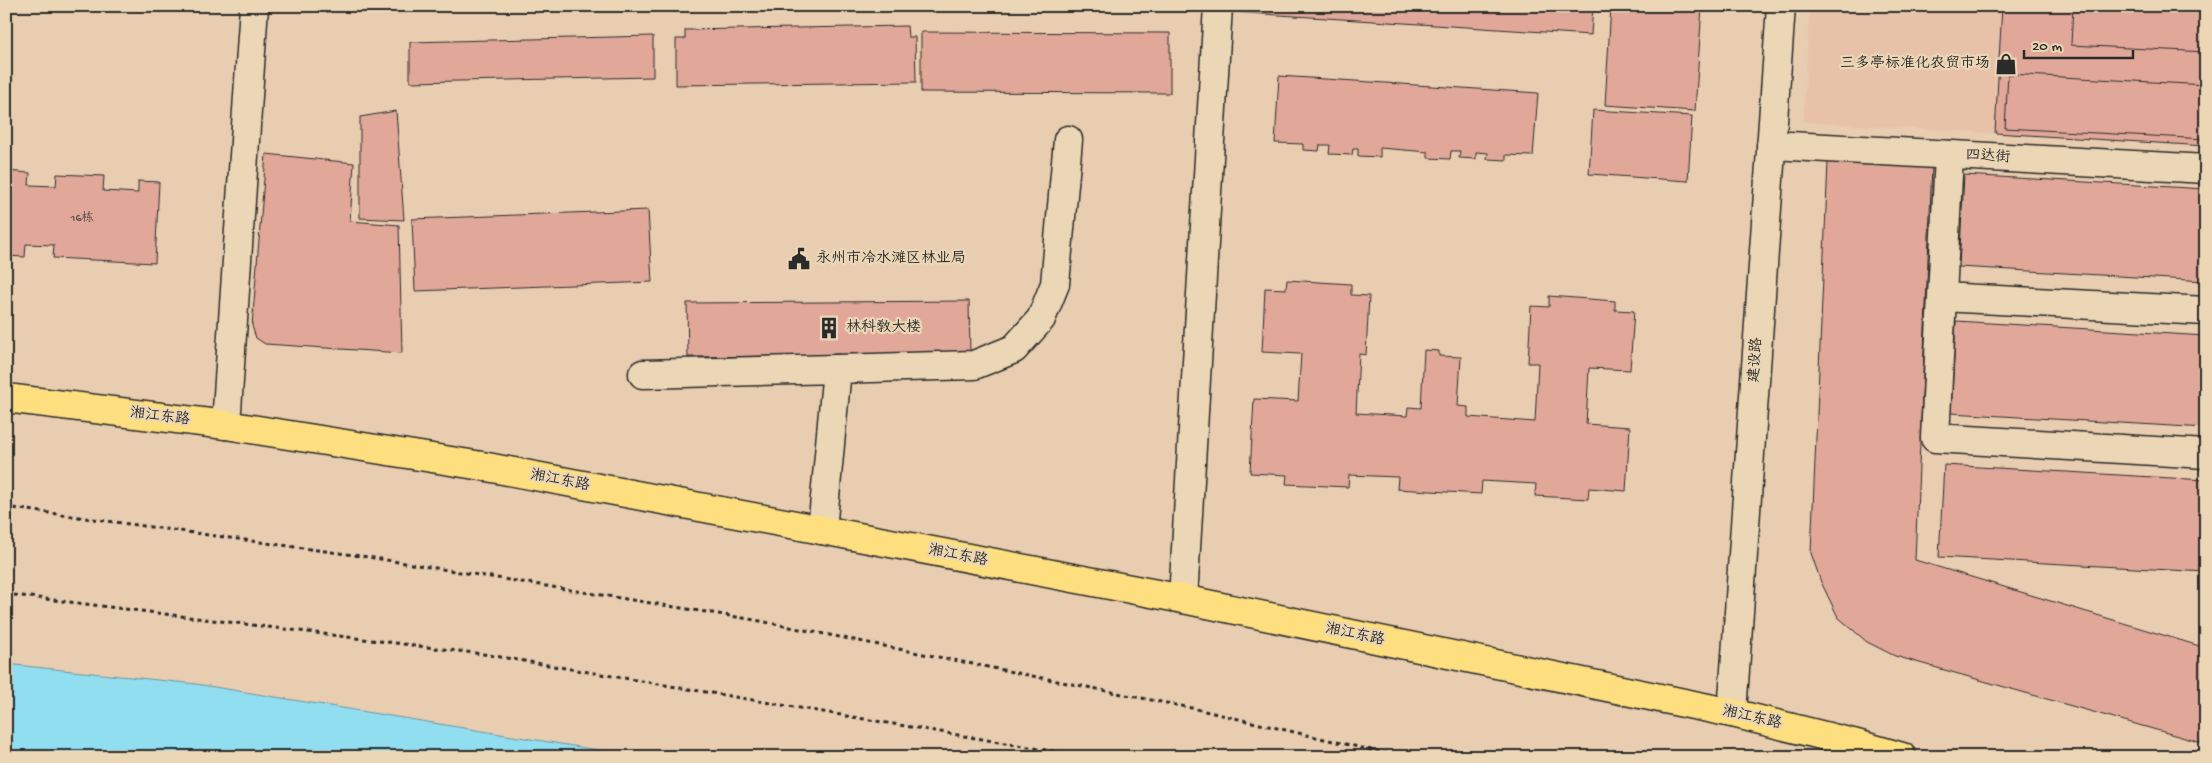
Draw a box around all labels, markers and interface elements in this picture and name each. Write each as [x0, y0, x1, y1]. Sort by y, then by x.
scale bar [2024, 28, 2133, 60]
text: 20 m [2032, 38, 2062, 56]
shop icon: 三多亭标准化农贸市场 [1993, 51, 2019, 77]
place label: 三多亭标准化农贸市场 [1840, 55, 1990, 73]
street label: 四达街 [1965, 147, 2011, 167]
house number: 16栋 [70, 210, 93, 226]
public building icon: 永州市冷水滩区林业局 [786, 246, 812, 272]
place label: 永州市冷水滩区林业局 [816, 250, 966, 268]
building icon: 林科教大楼 [816, 315, 842, 341]
place label: 林科教大楼 [846, 319, 921, 337]
street label: 建设路 [1745, 337, 1767, 383]
street label: 湘江东路 [129, 404, 191, 430]
street label: 湘江东路 [529, 466, 591, 496]
street label: 湘江东路 [927, 541, 989, 571]
street label: 湘江东路 [1324, 620, 1386, 650]
street label: 湘江东路 [1721, 702, 1783, 734]

